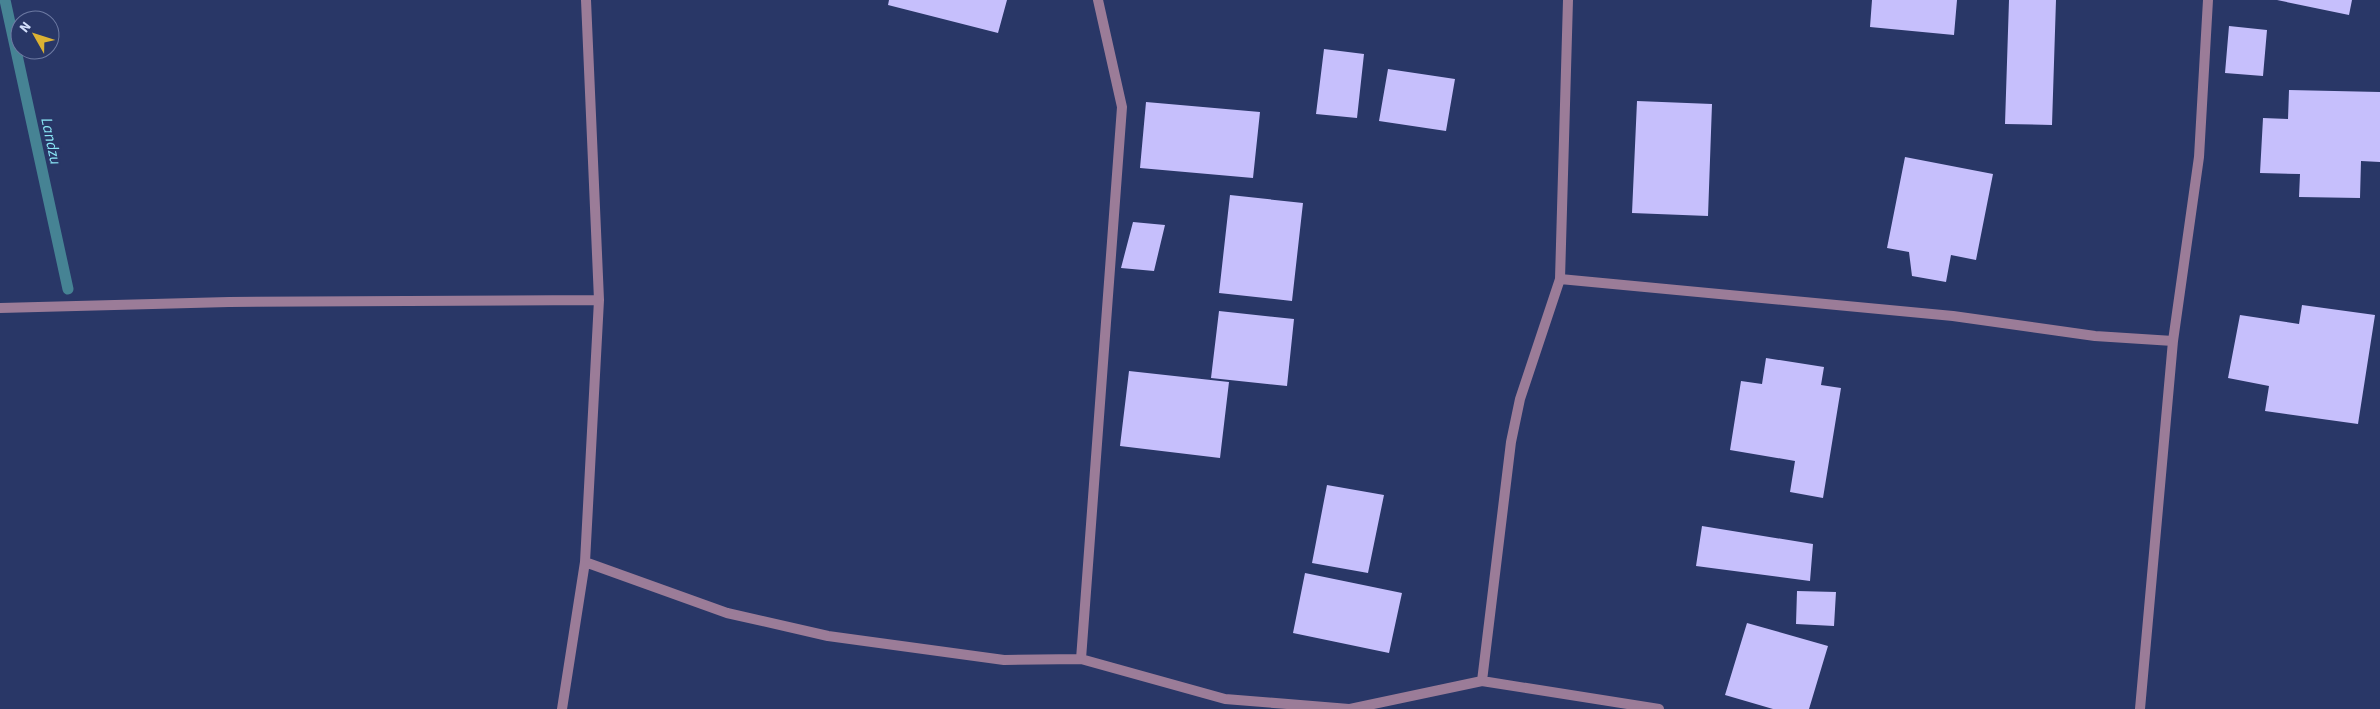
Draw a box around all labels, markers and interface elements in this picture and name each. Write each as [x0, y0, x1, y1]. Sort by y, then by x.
north arrow [10, 10, 60, 60]
text: N [15, 18, 36, 37]
water label: Landzu [35, 116, 67, 167]

